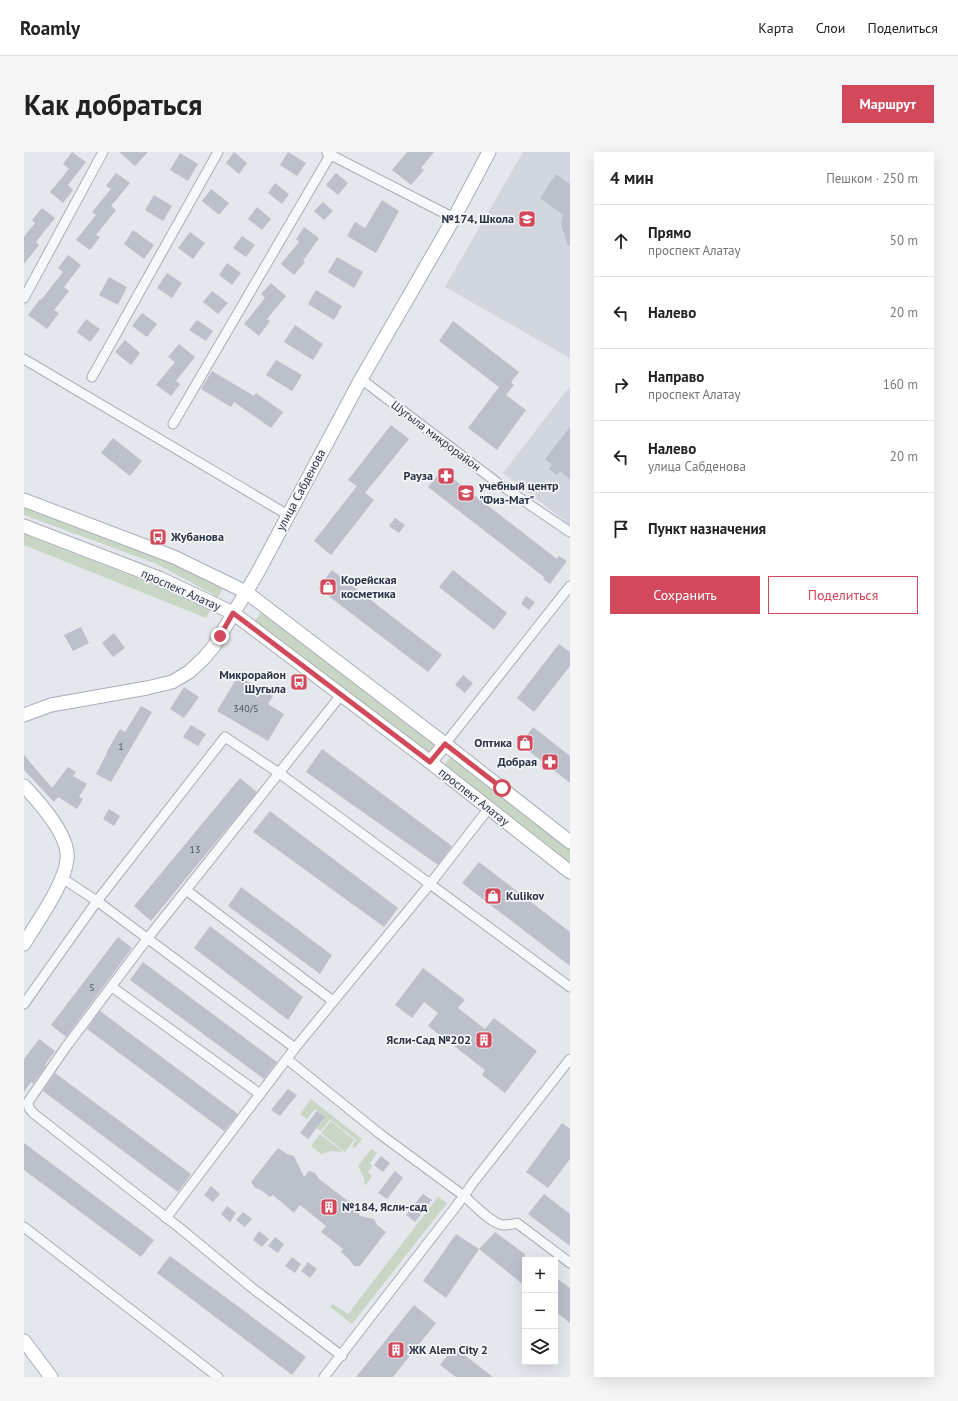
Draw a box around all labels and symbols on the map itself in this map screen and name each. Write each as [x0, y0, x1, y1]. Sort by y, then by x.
school or university icon: №174, Школа [517, 209, 537, 229]
place label: №174, Школа [441, 211, 514, 226]
street label: Шугыла микрорайон [388, 397, 484, 474]
street label: улица Сабденова [273, 446, 328, 533]
pharmacy icon: Рауза [436, 466, 456, 486]
place label: Рауза [404, 468, 433, 483]
place label: учебный центр "Физ-Мат" [478, 478, 559, 507]
school or university icon: учебный центр "Физ-Мат" [456, 483, 476, 503]
bus stop icon: Жубанова [148, 527, 168, 547]
place label: Жубанова [170, 529, 224, 544]
street label: проспект Алатау [139, 565, 224, 614]
place label: Корейская косметика [341, 572, 397, 601]
shop icon: Корейская косметика [318, 577, 338, 597]
route end [211, 627, 229, 645]
place label: Микрорайон Шугыла [219, 667, 286, 696]
bus stop icon: Микрорайон Шугыла [289, 672, 309, 692]
house number: 340/5 [233, 702, 259, 715]
shop icon: Оптика [515, 733, 535, 753]
place label: Оптика [474, 735, 512, 750]
house number: 1 [118, 740, 124, 753]
pharmacy icon: Добрая [540, 752, 560, 772]
place label: Добрая [498, 754, 537, 769]
street label: проспект Алатау [436, 764, 513, 829]
route start [493, 779, 511, 797]
house number: 13 [190, 843, 200, 856]
shop icon: Kulikov [483, 886, 503, 906]
place label: Kulikov [506, 888, 544, 903]
house number: 5 [89, 981, 95, 994]
building icon: Ясли-Сад №202 [474, 1030, 494, 1050]
place label: Ясли-Сад №202 [386, 1032, 471, 1047]
building icon: №184, Ясли-сад [319, 1197, 339, 1217]
place label: №184, Ясли-сад [342, 1199, 428, 1214]
building icon: ЖК Alem City 2 [386, 1340, 406, 1360]
place label: ЖК Alem City 2 [408, 1342, 488, 1357]

